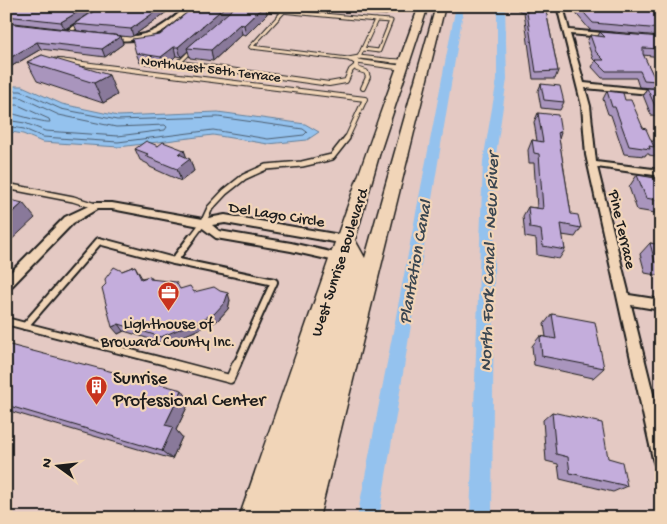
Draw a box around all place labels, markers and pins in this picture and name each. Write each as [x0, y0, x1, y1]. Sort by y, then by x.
office icon: Lighthouse of Broward County Inc. [156, 281, 180, 312]
place label: Lighthouse of Broward County Inc. [100, 316, 235, 353]
place label: Sunrise Professional Center [112, 368, 268, 413]
building icon: Sunrise Professional Center [85, 375, 109, 406]

